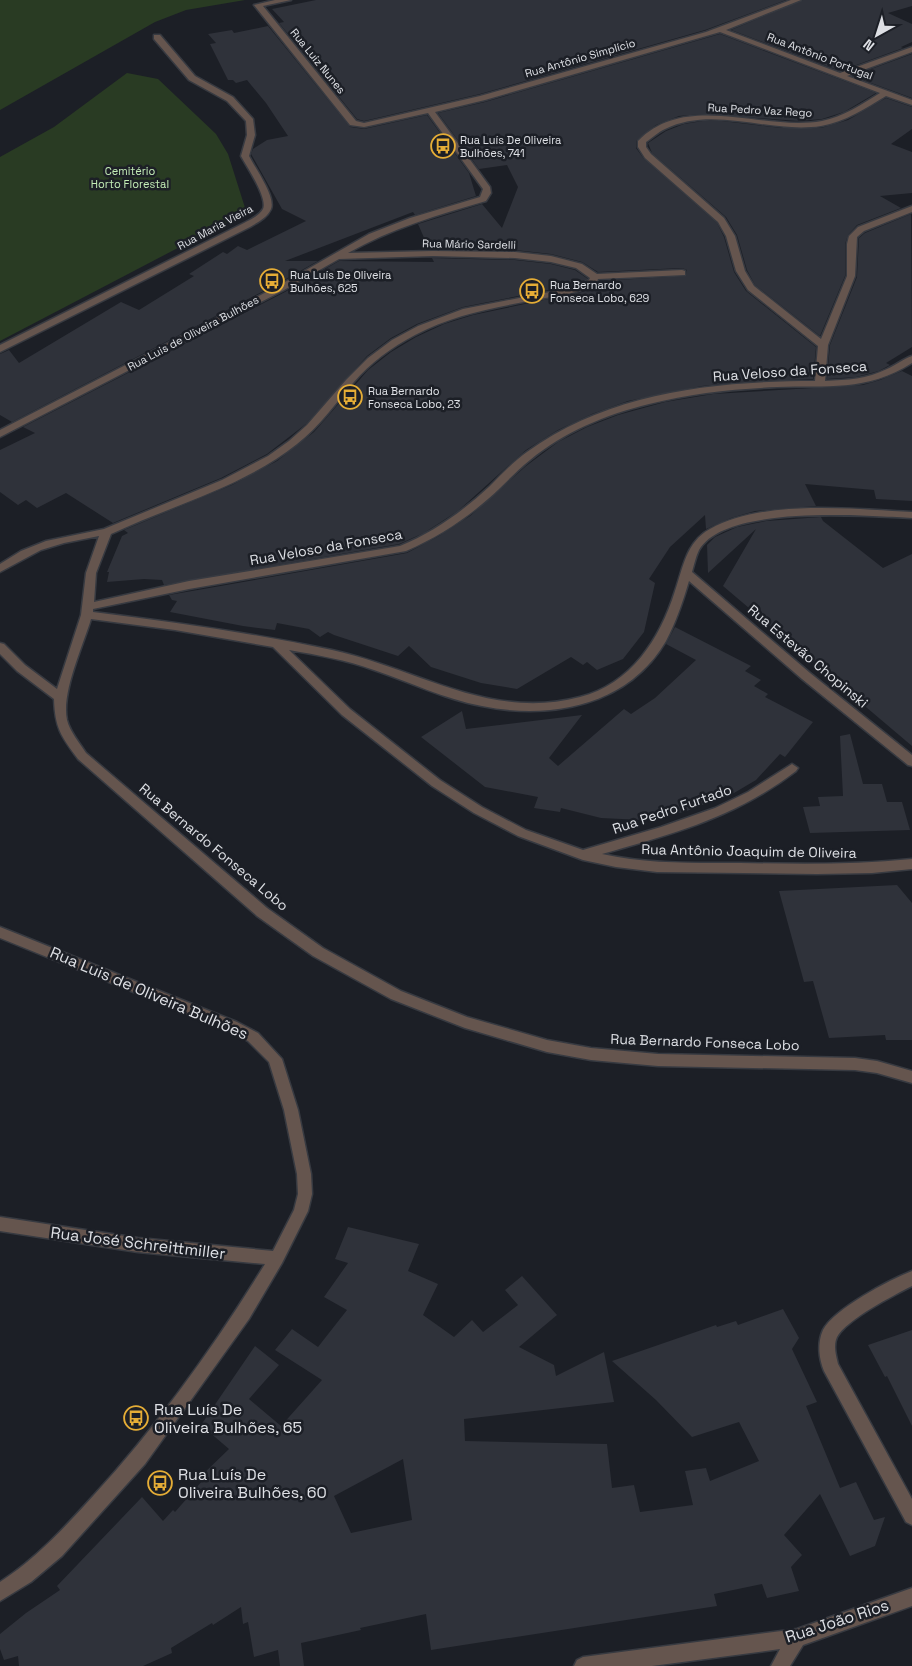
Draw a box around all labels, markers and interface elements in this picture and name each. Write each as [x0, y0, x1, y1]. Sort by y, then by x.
north arrow [852, 10, 902, 60]
street label: Rua Luiz Nunes [287, 26, 349, 97]
street label: Rua Antônio Portugal [765, 29, 875, 83]
street label: Rua Antônio Simplício [523, 35, 637, 80]
text: N [860, 35, 878, 55]
street label: Rua Pedro Vaz Rego [707, 100, 813, 120]
bus stop icon: Rua Luís De Oliveira Bulhões, 741 [430, 133, 456, 159]
place label: Rua Luís De Oliveira Bulhões, 741 [460, 133, 562, 160]
park label: Cemitério Horto Florestal [91, 164, 169, 191]
street label: Rua Maria Vieira [175, 201, 256, 253]
street label: Rua Mário Sardelli [422, 236, 516, 252]
bus stop icon: Rua Luís De Oliveira Bulhões, 625 [259, 268, 285, 294]
place label: Rua Luís De Oliveira Bulhões, 625 [290, 268, 392, 295]
bus stop icon: Rua Bernardo Fonseca Lobo, 629 [519, 278, 545, 304]
place label: Rua Bernardo Fonseca Lobo, 629 [550, 278, 650, 305]
street label: Rua Luis de Oliveira Bulhões [125, 292, 261, 374]
street label: Rua Veloso da Fonseca [712, 357, 868, 385]
bus stop icon: Rua Bernardo Fonseca Lobo, 23 [337, 384, 363, 410]
place label: Rua Bernardo Fonseca Lobo, 23 [368, 384, 461, 411]
street label: Rua Veloso da Fonseca [248, 525, 404, 569]
street label: Rua Estevão Chopinski [744, 600, 872, 712]
street label: Rua Bernardo Fonseca Lobo [136, 779, 292, 915]
street label: Rua Pedro Furtado [610, 780, 734, 838]
street label: Rua Antônio Joaquim de Oliveira [641, 840, 857, 862]
street label: Rua Luis de Oliveira Bulhões [47, 942, 251, 1044]
street label: Rua Bernardo Fonseca Lobo [610, 1030, 800, 1054]
street label: Rua José Schreittmiller [49, 1222, 227, 1264]
place label: Rua Luís De Oliveira Bulhões, 65 [154, 1399, 302, 1438]
bus stop icon: Rua Luís De Oliveira Bulhões, 65 [123, 1405, 149, 1431]
place label: Rua Luís De Oliveira Bulhões, 60 [178, 1464, 327, 1503]
bus stop icon: Rua Luís De Oliveira Bulhões, 60 [147, 1470, 173, 1496]
street label: Rua João Rios [783, 1594, 891, 1648]

